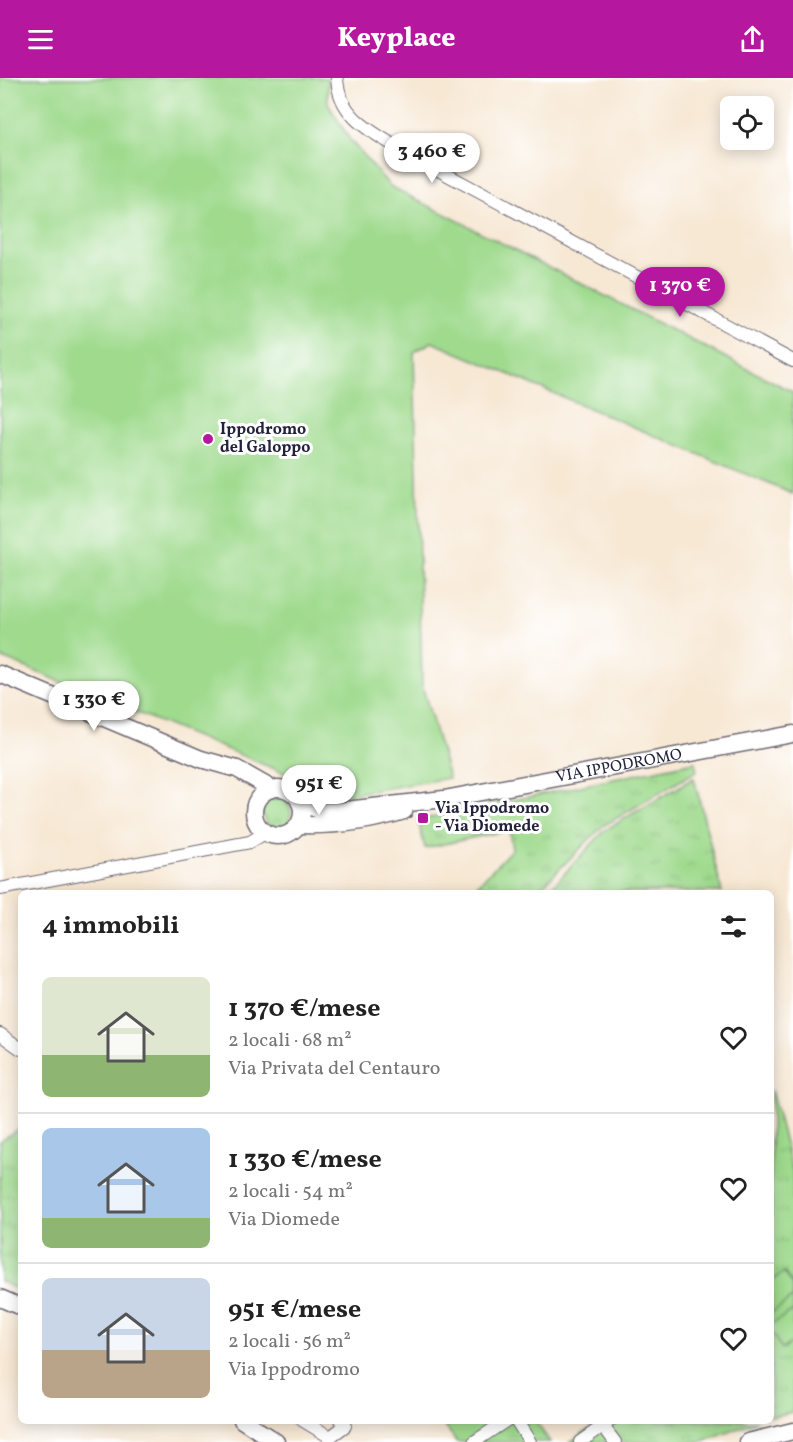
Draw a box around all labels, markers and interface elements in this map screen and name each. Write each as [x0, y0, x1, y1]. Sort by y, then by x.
text: Keyplace [337, 20, 456, 58]
icon: menu [24, 23, 57, 56]
icon: share [736, 23, 769, 56]
map controls [720, 96, 774, 150]
button: locate [720, 96, 774, 150]
pin: 3 460 € [377, 133, 487, 184]
text: 3 460 € [398, 138, 466, 166]
pin: 1 370 € [625, 267, 735, 318]
text: 1 370 € [649, 272, 711, 300]
place label: Ippodromo del Galoppo [220, 419, 310, 459]
marker: Ippodromo del Galoppo [201, 432, 215, 446]
pin: 1 330 € [39, 681, 149, 732]
text: 1 330 € [62, 686, 126, 714]
street label: VIA IPPODROMO [554, 744, 684, 789]
pin: 951 € [277, 765, 361, 816]
text: 951 € [295, 770, 343, 798]
place label: Via Ippodromo - Via Diomede [435, 798, 549, 838]
marker: Via Ippodromo - Via Diomede [416, 811, 430, 825]
text: 4 immobili [42, 908, 179, 944]
icon: filters [717, 910, 750, 943]
text: 1 370 €/mese [228, 991, 381, 1027]
icon: home [90, 1001, 162, 1073]
icon: heart [717, 1021, 750, 1054]
text: 2 locali · 68 m² [228, 1027, 352, 1055]
text: Via Privata del Centauro [228, 1055, 440, 1083]
text: 1 330 €/mese [228, 1142, 382, 1178]
icon: home [90, 1152, 162, 1224]
icon: heart [717, 1172, 750, 1205]
text: 2 locali · 54 m² [228, 1178, 353, 1206]
text: Via Diomede [228, 1206, 340, 1234]
text: 951 €/mese [228, 1292, 361, 1328]
icon: home [90, 1302, 162, 1374]
icon: heart [717, 1322, 750, 1355]
text: 2 locali · 56 m² [228, 1328, 351, 1356]
text: Via Ippodromo [228, 1356, 360, 1384]

